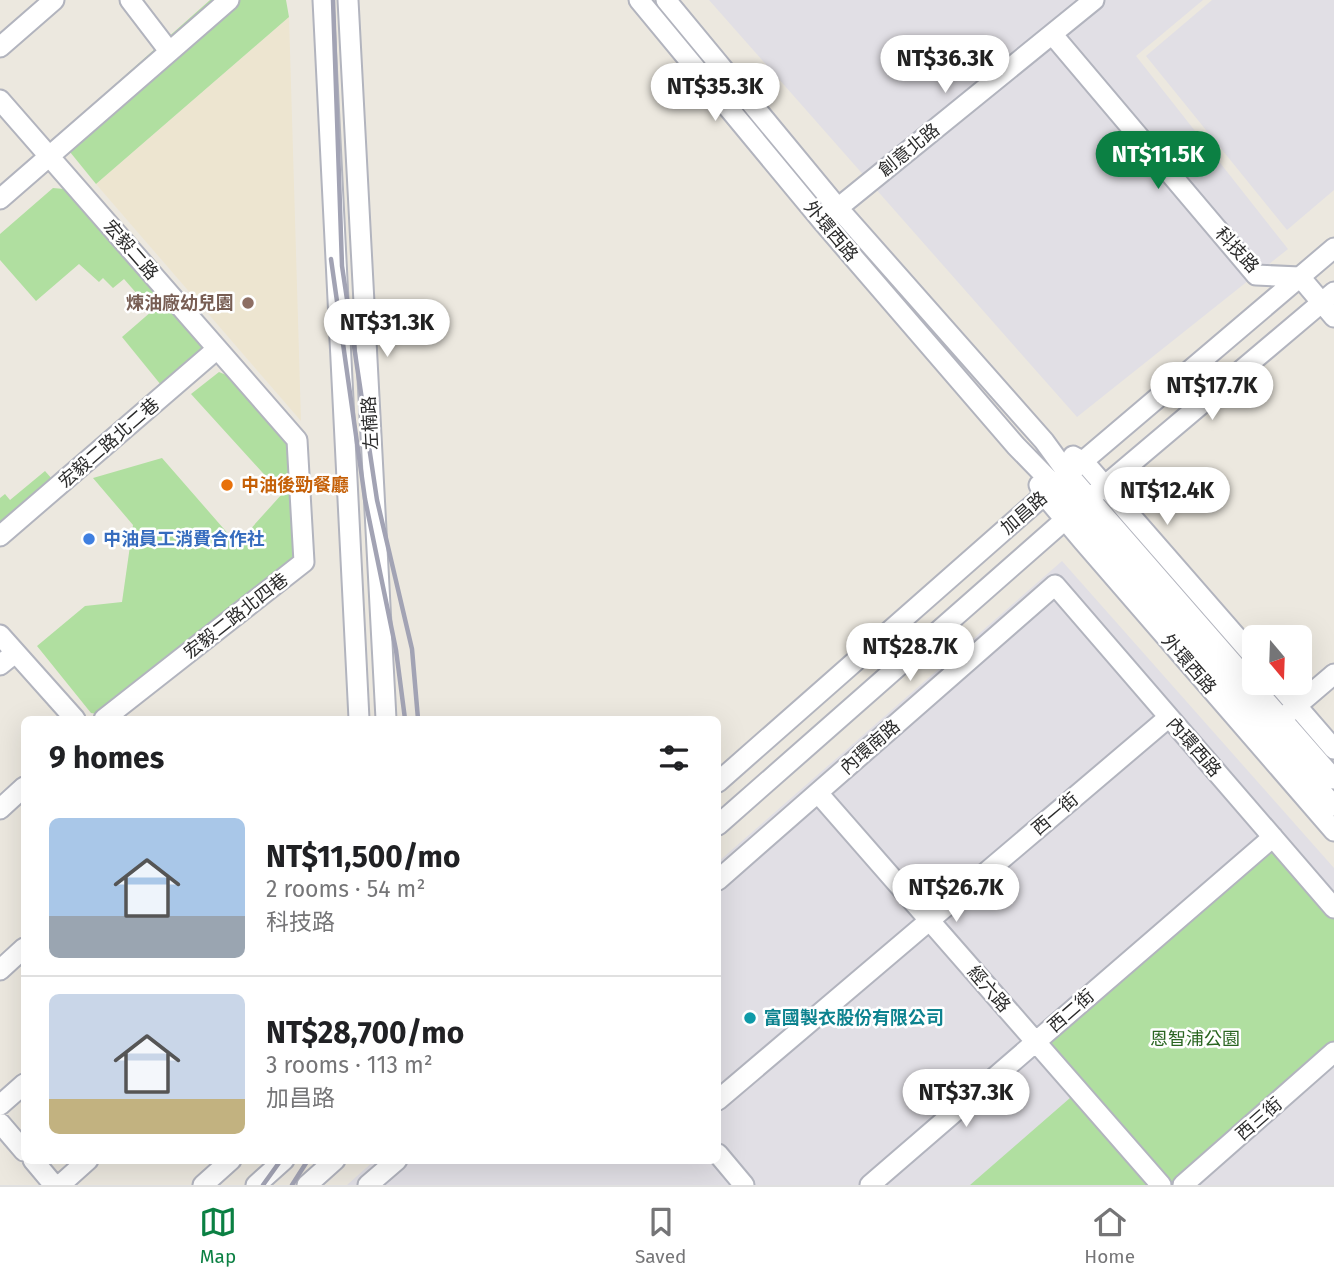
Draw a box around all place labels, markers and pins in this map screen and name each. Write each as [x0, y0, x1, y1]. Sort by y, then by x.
pin: NT$36.3K [873, 36, 1017, 95]
pin: NT$35.3K [643, 64, 787, 123]
pin: NT$11.5K [1086, 132, 1230, 191]
place label: 煉油廠幼兒園 [126, 292, 234, 314]
marker: 煉油廠幼兒園 [240, 295, 256, 311]
pin: NT$31.3K [315, 300, 459, 359]
pin: NT$17.7K [1140, 362, 1284, 422]
pin: NT$12.4K [1095, 468, 1239, 527]
place label: 中油後勁餐廳 [241, 474, 349, 496]
marker: 中油後勁餐廳 [219, 477, 235, 493]
place label: 中油員工消費合作社 [103, 528, 265, 550]
marker: 中油員工消費合作社 [81, 531, 97, 547]
pin: NT$28.7K [838, 624, 982, 683]
pin: NT$26.7K [884, 864, 1028, 924]
place label: 富國製衣股份有限公司 [764, 1007, 944, 1029]
marker: 富國製衣股份有限公司 [742, 1010, 758, 1026]
pin: NT$37.3K [894, 1070, 1038, 1129]

